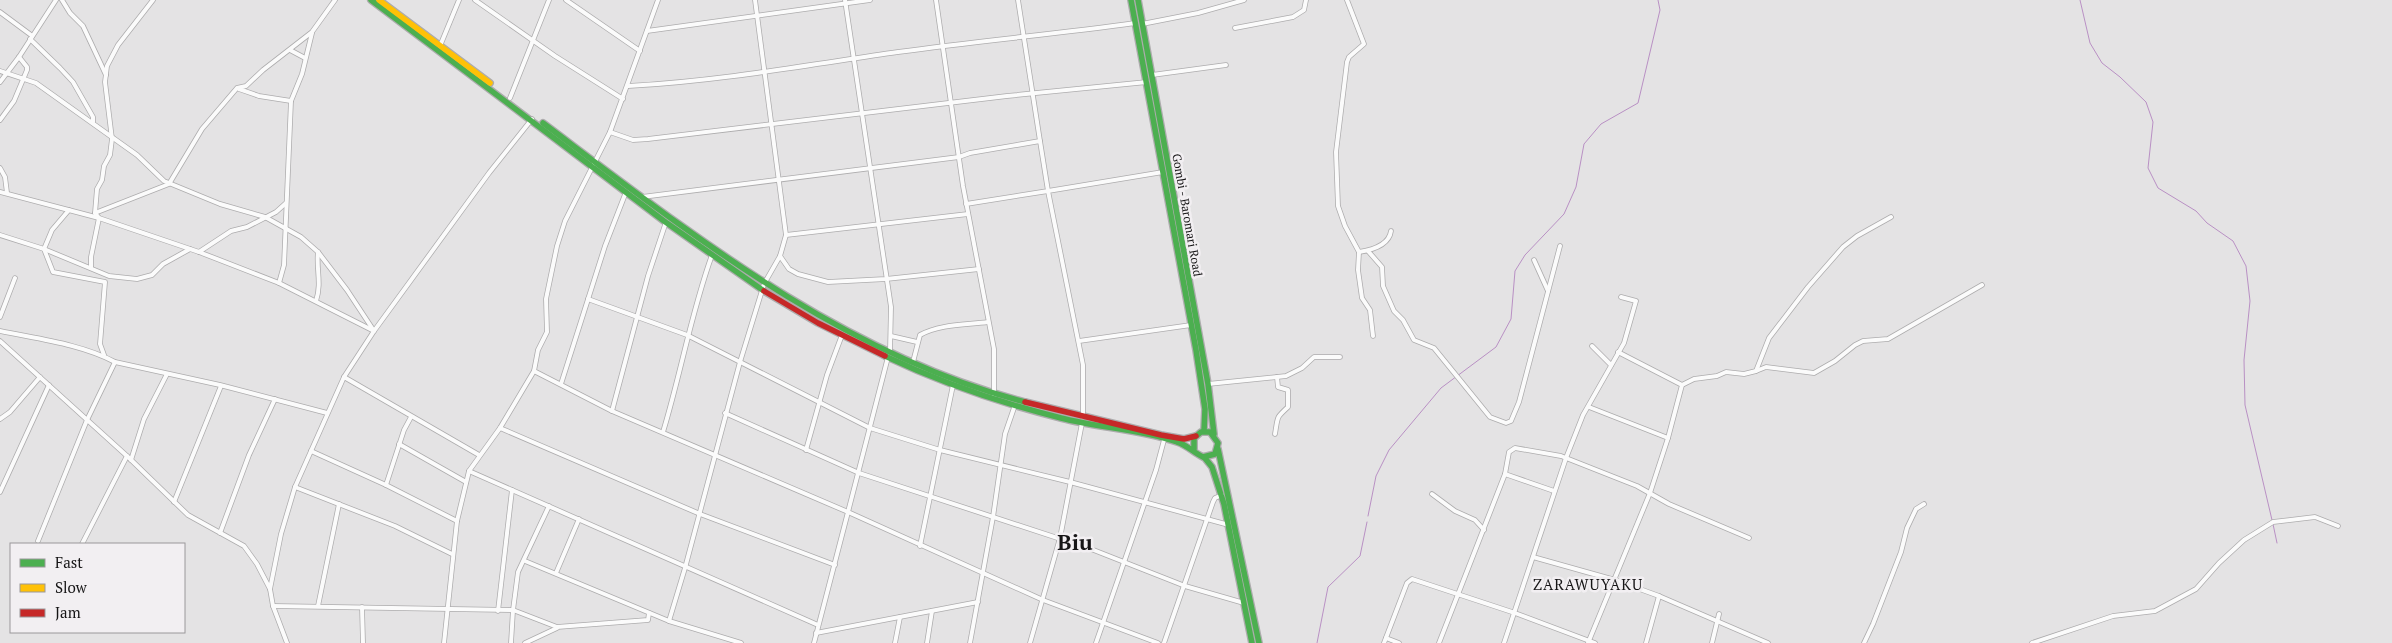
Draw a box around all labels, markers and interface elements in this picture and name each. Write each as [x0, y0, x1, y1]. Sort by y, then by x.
street label: Gombi - Baromari Road [1169, 152, 1206, 278]
district label: Biu [1057, 527, 1093, 556]
legend [10, 543, 185, 633]
text: Fast [55, 552, 83, 572]
district label: ZARAWUYAKU [1533, 574, 1643, 594]
text: Slow [55, 577, 88, 597]
text: Jam [55, 602, 81, 622]

